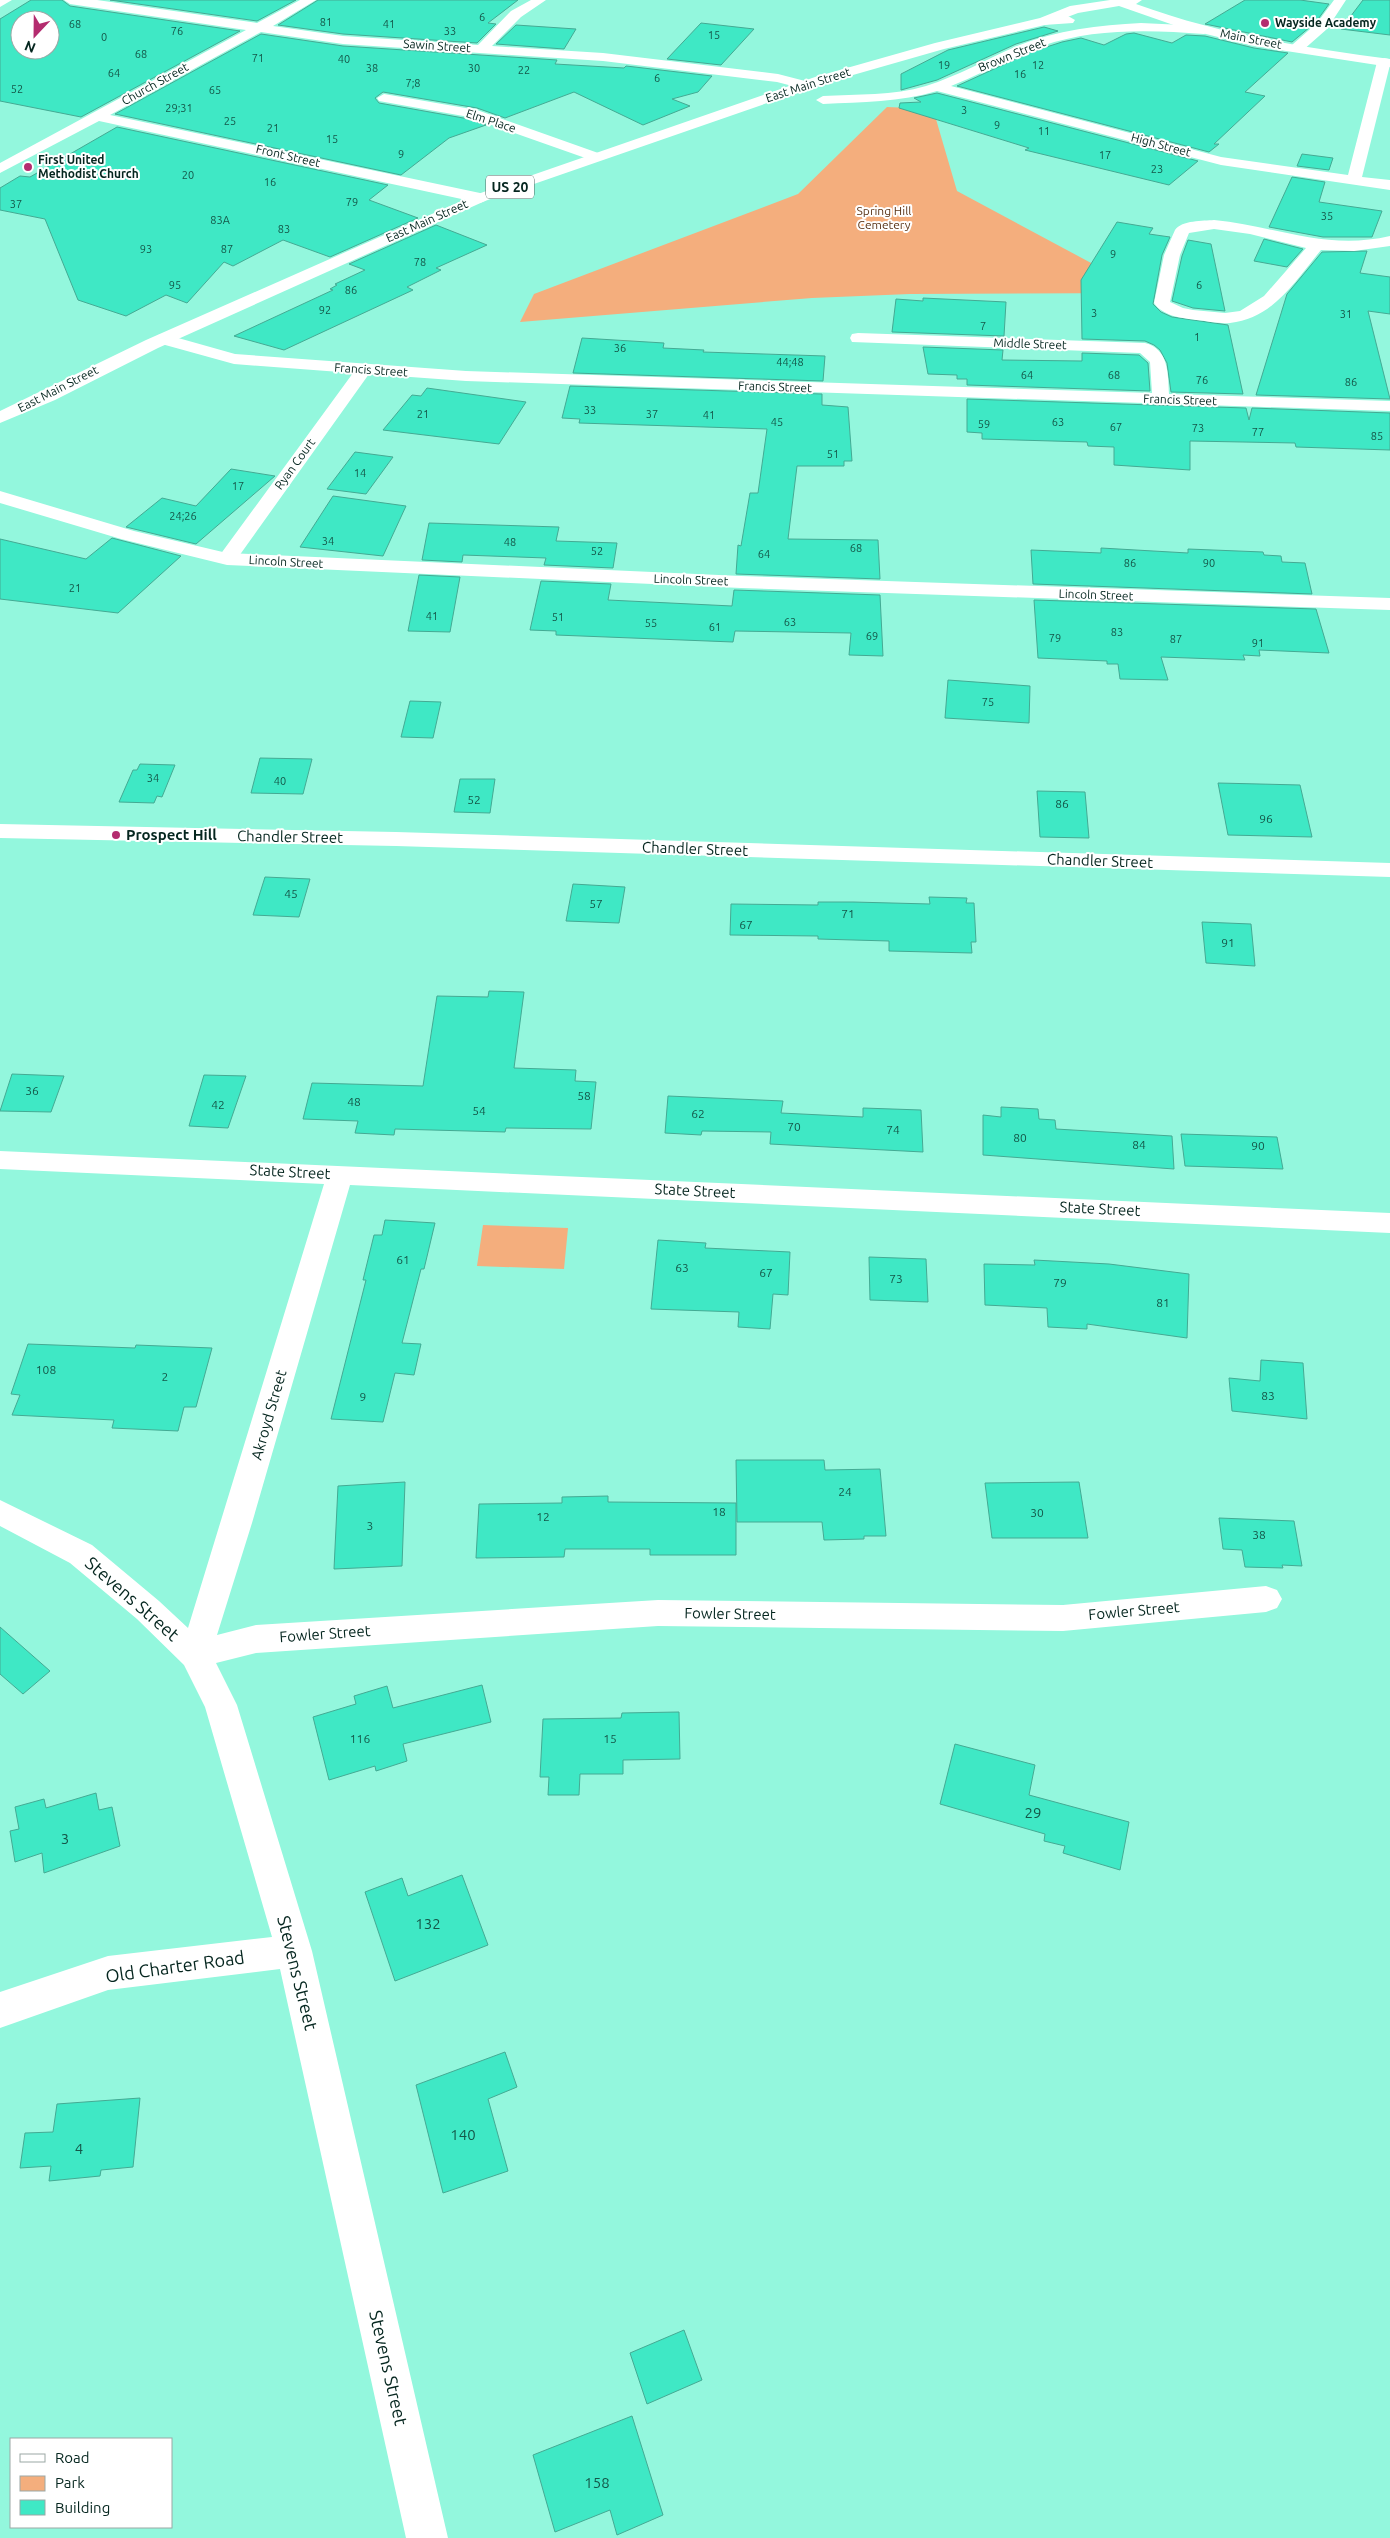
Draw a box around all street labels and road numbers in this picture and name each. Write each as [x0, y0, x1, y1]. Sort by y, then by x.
street label: Main Street [1219, 26, 1283, 51]
street label: Brown Street [976, 35, 1048, 74]
street label: Sawin Street [403, 37, 472, 54]
street label: Church Street [119, 60, 191, 107]
street label: East Main Street [764, 65, 852, 104]
street label: Elm Place [465, 106, 518, 135]
street label: High Street [1130, 130, 1193, 159]
street label: Front Street [255, 142, 322, 169]
road number: US 20 [486, 176, 534, 198]
street label: East Main Street [384, 197, 470, 244]
street label: Middle Street [993, 336, 1067, 351]
street label: Francis Street [334, 360, 408, 379]
street label: East Main Street [16, 363, 100, 414]
street label: Francis Street [738, 379, 812, 394]
street label: Francis Street [1143, 392, 1217, 407]
street label: Ryan Court [272, 436, 318, 492]
street label: Lincoln Street [248, 553, 324, 570]
street label: Lincoln Street [653, 572, 729, 587]
street label: Lincoln Street [1058, 587, 1134, 602]
street label: Chandler Street [237, 827, 343, 846]
street label: Chandler Street [642, 838, 748, 859]
street label: Chandler Street [1047, 850, 1153, 871]
street label: State Street [249, 1161, 331, 1182]
street label: State Street [654, 1180, 736, 1201]
street label: State Street [1059, 1198, 1141, 1219]
street label: Akroyd Street [248, 1368, 290, 1462]
street label: Stevens Street [82, 1552, 184, 1644]
street label: Fowler Street [1088, 1598, 1180, 1623]
street label: Fowler Street [684, 1604, 776, 1623]
street label: Fowler Street [279, 1622, 371, 1645]
street label: Stevens Street [274, 1913, 322, 2032]
street label: Old Charter Road [104, 1946, 246, 1986]
street label: Stevens Street [366, 2308, 412, 2427]

